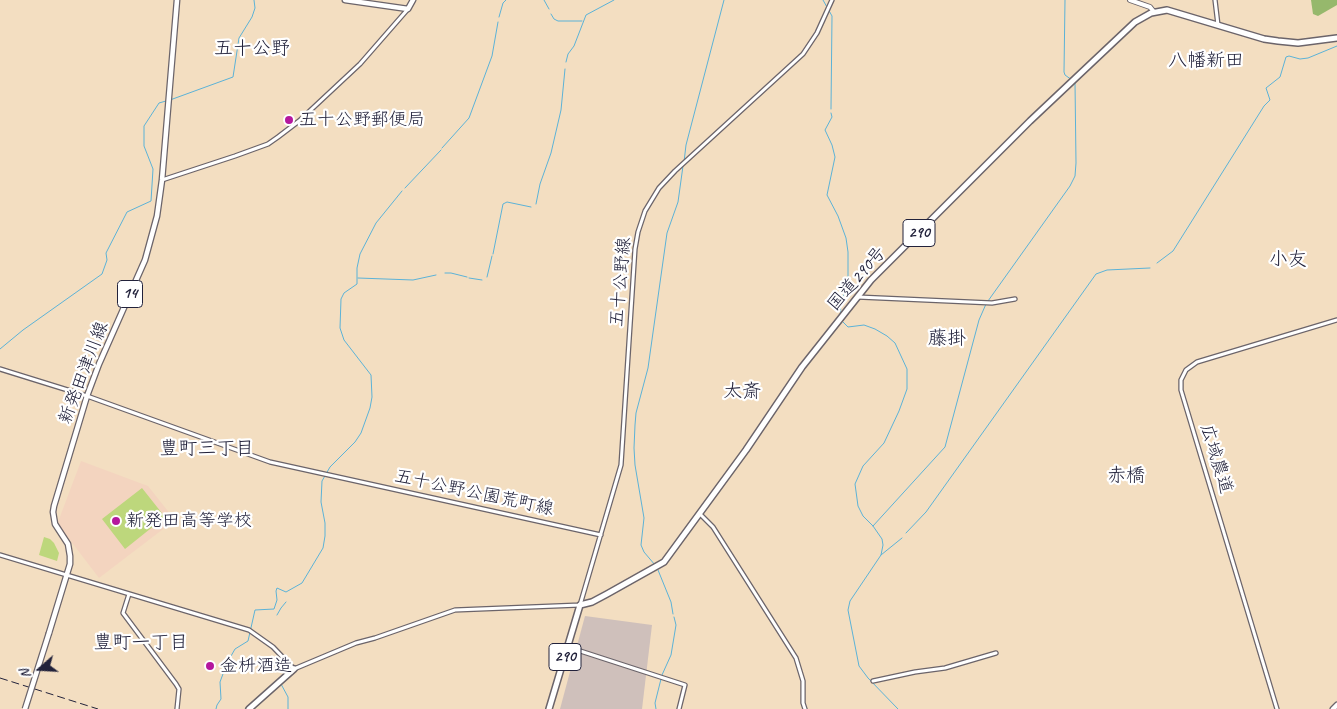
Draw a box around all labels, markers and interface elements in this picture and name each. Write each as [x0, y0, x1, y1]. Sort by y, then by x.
district label: 五十公野 [214, 38, 290, 60]
district label: 八幡新田 [1168, 50, 1244, 72]
place label: 五十公野郵便局 [299, 109, 425, 131]
marker: 五十公野郵便局 [283, 114, 295, 126]
road number: 290 [903, 220, 935, 247]
street label: 五十公野線 [606, 236, 636, 328]
street label: 国道290号 [823, 242, 891, 316]
district label: 小友 [1269, 249, 1307, 271]
road number: 14 [118, 280, 142, 308]
street label: 新発田津川線 [55, 319, 113, 427]
district label: 藤掛 [928, 328, 966, 350]
district label: 太斎 [723, 381, 761, 403]
street label: 広域農道 [1195, 421, 1237, 497]
district label: 豊町三丁目 [160, 438, 254, 460]
district label: 赤橋 [1107, 465, 1145, 487]
street label: 五十公野公園荒町線 [393, 466, 555, 520]
place label: 新発田高等学校 [126, 510, 252, 532]
marker: 新発田高等学校 [110, 515, 122, 527]
district label: 豊町一丁目 [94, 632, 188, 654]
north arrow [15, 644, 65, 694]
road number: 290 [549, 644, 581, 670]
place label: 金枡酒造 [220, 655, 292, 677]
marker: 金枡酒造 [204, 660, 216, 672]
text: N [16, 667, 35, 681]

